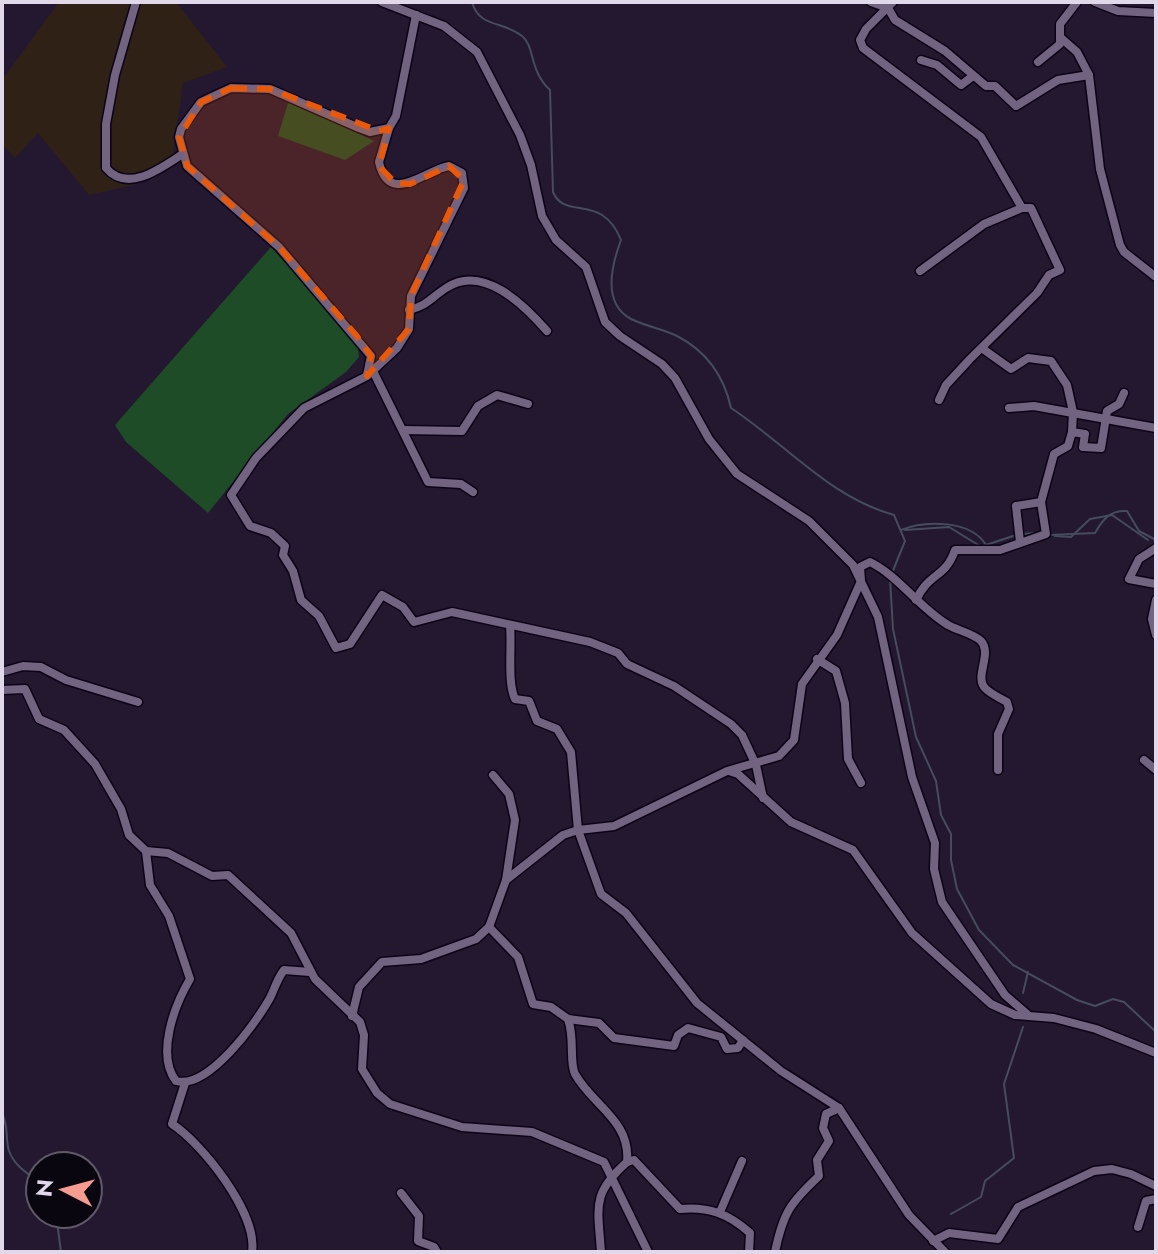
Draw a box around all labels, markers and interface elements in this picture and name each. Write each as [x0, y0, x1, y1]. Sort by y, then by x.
north arrow [24, 1150, 104, 1230]
text: N [27, 1178, 61, 1198]

